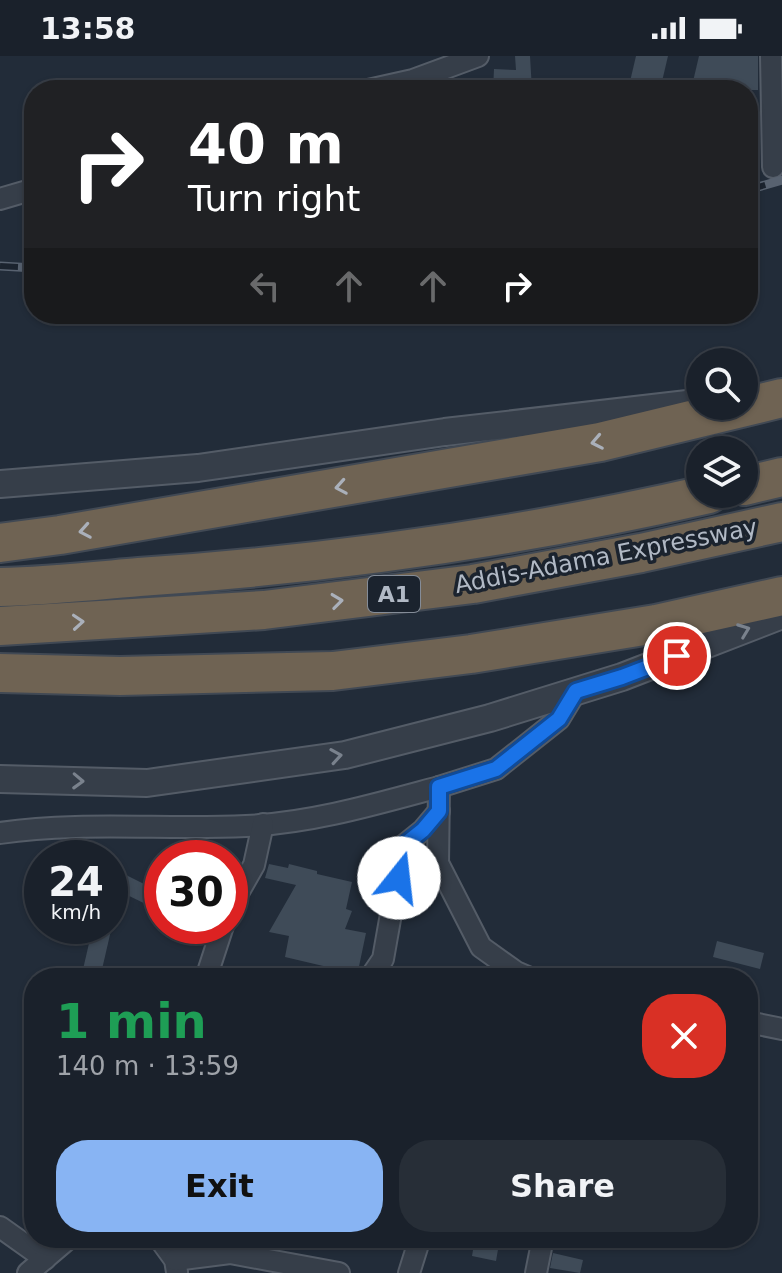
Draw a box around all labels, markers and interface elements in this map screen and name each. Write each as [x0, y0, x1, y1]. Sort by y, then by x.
text: 13:58 [40, 11, 136, 46]
text: 40 m [188, 111, 344, 176]
icon: right [56, 112, 160, 216]
text: Turn right [188, 178, 360, 219]
icon: left [243, 264, 287, 308]
icon: ahead [327, 264, 371, 308]
icon: ahead [411, 264, 455, 308]
icon: right [495, 264, 539, 308]
map controls [686, 348, 758, 508]
button: search [686, 348, 758, 420]
one-way arrow [591, 433, 604, 450]
button: layers [686, 436, 758, 508]
one-way arrow [334, 477, 348, 494]
street label: Addis-Adama Expressway [452, 513, 760, 599]
one-way arrow [78, 522, 92, 539]
road number: A1 [368, 576, 420, 612]
one-way arrow [330, 593, 344, 610]
one-way arrow [72, 614, 85, 631]
pin [643, 622, 711, 690]
one-way arrow [736, 623, 750, 640]
icon: arrive [655, 634, 699, 678]
one-way arrow [329, 748, 343, 765]
one-way arrow [72, 772, 85, 789]
position arrow [357, 836, 441, 920]
speed limit sign: 30 [144, 840, 248, 944]
text: 24 [48, 859, 104, 905]
text: km/h [51, 900, 101, 924]
text: 1 min [56, 993, 207, 1049]
button: close [642, 994, 726, 1078]
text: 140 m · 13:59 [56, 1051, 239, 1081]
button: Exit [56, 1140, 383, 1232]
button: Share [399, 1140, 726, 1232]

